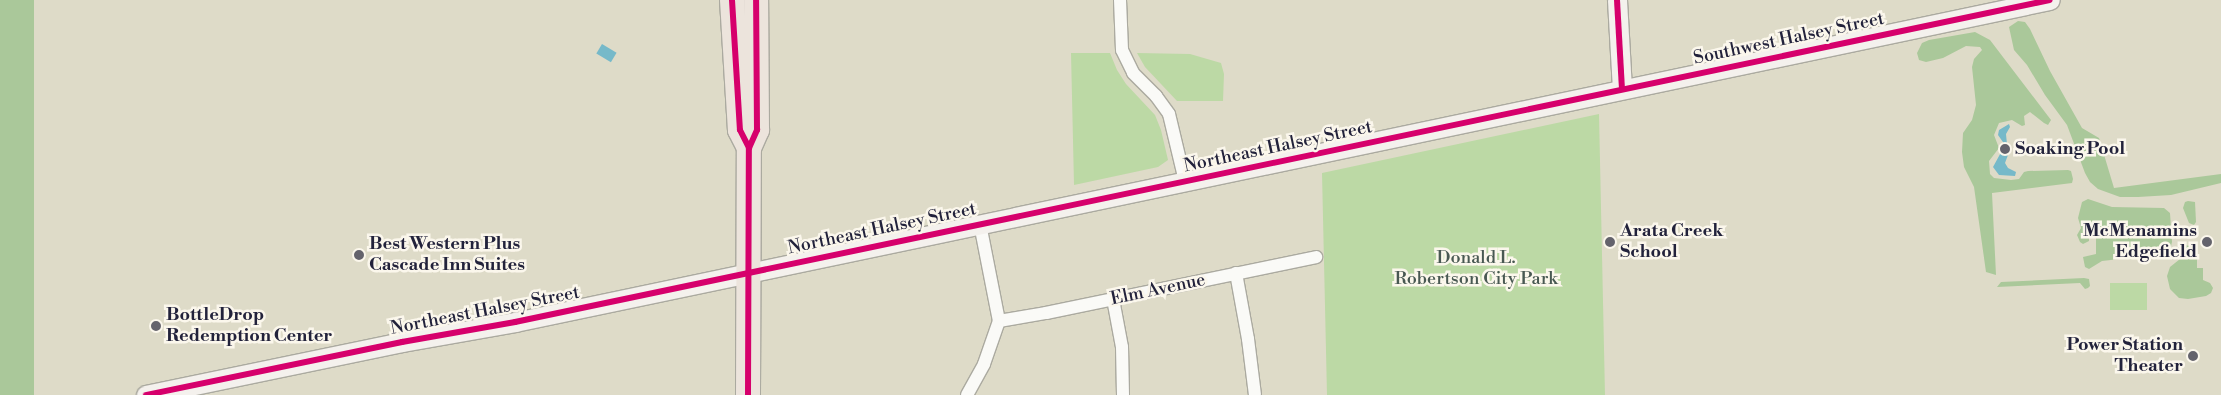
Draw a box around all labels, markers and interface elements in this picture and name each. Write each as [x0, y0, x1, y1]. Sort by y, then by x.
street label: Southwest Halsey Street [1692, 8, 1886, 70]
street label: Northeast Halsey Street [1182, 116, 1374, 178]
place label: Soaking Pool [2015, 138, 2125, 160]
marker: Soaking Pool [1999, 143, 2011, 155]
street label: Northeast Halsey Street [786, 198, 978, 260]
place label: Arata Creek School [1620, 221, 1723, 264]
place label: McMenamins Edgefield [2083, 221, 2197, 264]
place label: Best Western Plus Cascade Inn Suites [369, 234, 525, 276]
marker: Arata Creek School [1604, 236, 1616, 248]
marker: McMenamins Edgefield [2201, 236, 2213, 248]
park label: Donald L. Robertson City Park [1394, 248, 1558, 290]
marker: Best Western Plus Cascade Inn Suites [353, 249, 365, 261]
street label: Elm Avenue [1109, 269, 1207, 311]
street label: Northeast Halsey Street [389, 282, 581, 340]
place label: BottleDrop Redemption Center [166, 305, 332, 348]
marker: BottleDrop Redemption Center [150, 320, 162, 332]
place label: Power Station Theater [2066, 335, 2183, 378]
marker: Power Station Theater [2187, 350, 2199, 362]

